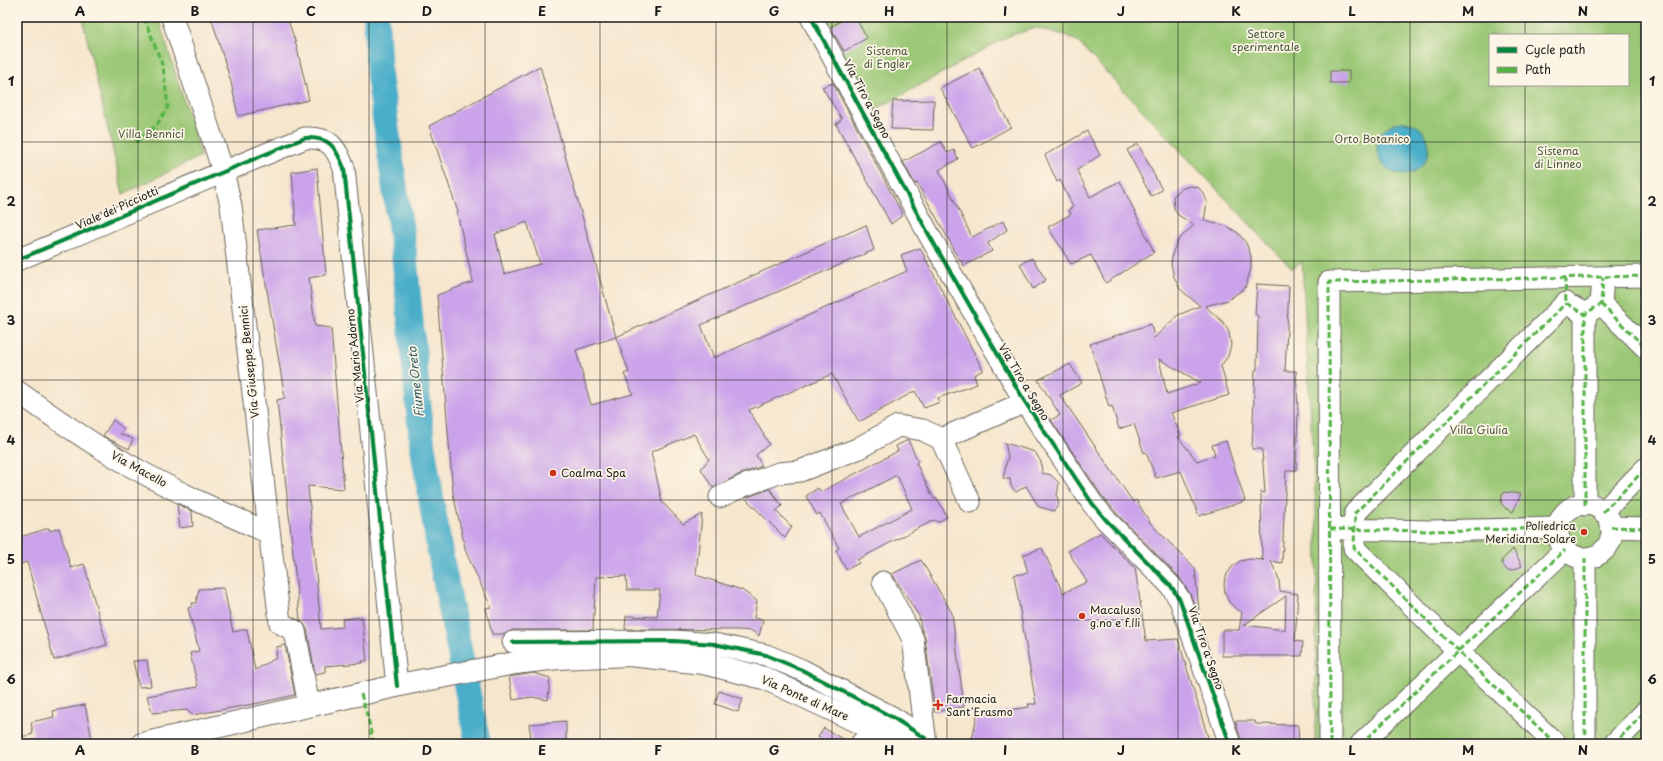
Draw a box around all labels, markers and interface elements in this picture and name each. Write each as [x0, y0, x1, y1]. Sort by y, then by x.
text: A [75, 1, 85, 20]
text: B [191, 1, 200, 20]
text: C [306, 1, 316, 20]
text: D [422, 1, 432, 20]
text: E [538, 1, 546, 20]
text: F [654, 1, 662, 20]
text: G [769, 1, 779, 20]
text: H [884, 1, 894, 20]
text: I [1003, 1, 1007, 20]
text: J [1117, 1, 1125, 20]
text: K [1231, 1, 1241, 20]
text: L [1348, 1, 1356, 20]
text: M [1462, 1, 1474, 20]
text: N [1578, 1, 1588, 20]
park label: Settore sperimentale [1232, 25, 1300, 55]
legend [1489, 34, 1629, 86]
text: Cycle path [1525, 40, 1586, 58]
park label: Sistema di Engler [864, 42, 911, 72]
street label: Via Tiro a Segno [839, 56, 895, 141]
text: Path [1525, 60, 1551, 78]
text: 1 [8, 71, 14, 90]
text: 1 [1649, 71, 1655, 90]
park label: Villa Bennici [118, 125, 184, 142]
park label: Orto Botanico [1335, 130, 1409, 147]
park label: Sistema di Linneo [1534, 142, 1582, 172]
street label: Viale dei Picciotti [73, 182, 161, 233]
text: 2 [6, 191, 16, 210]
text: 2 [1647, 191, 1657, 210]
street label: Via Giuseppe Bennici [234, 305, 263, 419]
street label: Via Mario Adorno [341, 308, 368, 404]
text: 3 [7, 310, 16, 329]
text: 3 [1648, 310, 1657, 329]
street label: Via Tiro a Segno [995, 340, 1054, 424]
water label: Fiume Oreto [402, 345, 428, 418]
park label: Villa Giulia [1450, 421, 1508, 438]
text: 4 [7, 430, 16, 449]
text: 4 [1648, 430, 1657, 449]
street label: Via Macello [108, 446, 170, 491]
place label: Coalma Spa [561, 464, 626, 481]
marker: Coalma Spa [548, 468, 558, 478]
place label: Poliedrica Meridiana Solare [1485, 517, 1576, 547]
marker: Poliedrica Meridiana Solare [1579, 527, 1589, 537]
text: 5 [7, 549, 15, 568]
text: 5 [1648, 549, 1656, 568]
place label: Macaluso g.no e f.lli [1090, 601, 1141, 631]
street label: Via Tiro a Segno [1184, 604, 1229, 692]
marker: Macaluso g.no e f.lli [1077, 611, 1087, 621]
text: 6 [6, 669, 16, 688]
text: 6 [1647, 669, 1657, 688]
street label: Via Ponte di Mare [759, 671, 852, 725]
place label: Farmacia Sant'Erasmo [946, 690, 1013, 720]
marker: Farmacia Sant'Erasmo [933, 700, 943, 710]
text: A [75, 740, 85, 759]
text: B [191, 740, 200, 759]
text: C [306, 740, 316, 759]
text: D [422, 740, 432, 759]
text: E [538, 740, 546, 759]
text: F [654, 740, 662, 759]
text: G [769, 740, 779, 759]
text: H [884, 740, 894, 759]
text: I [1003, 740, 1007, 759]
text: J [1117, 740, 1125, 759]
text: K [1231, 740, 1241, 759]
text: L [1348, 740, 1356, 759]
text: M [1462, 740, 1474, 759]
text: N [1578, 740, 1588, 759]

